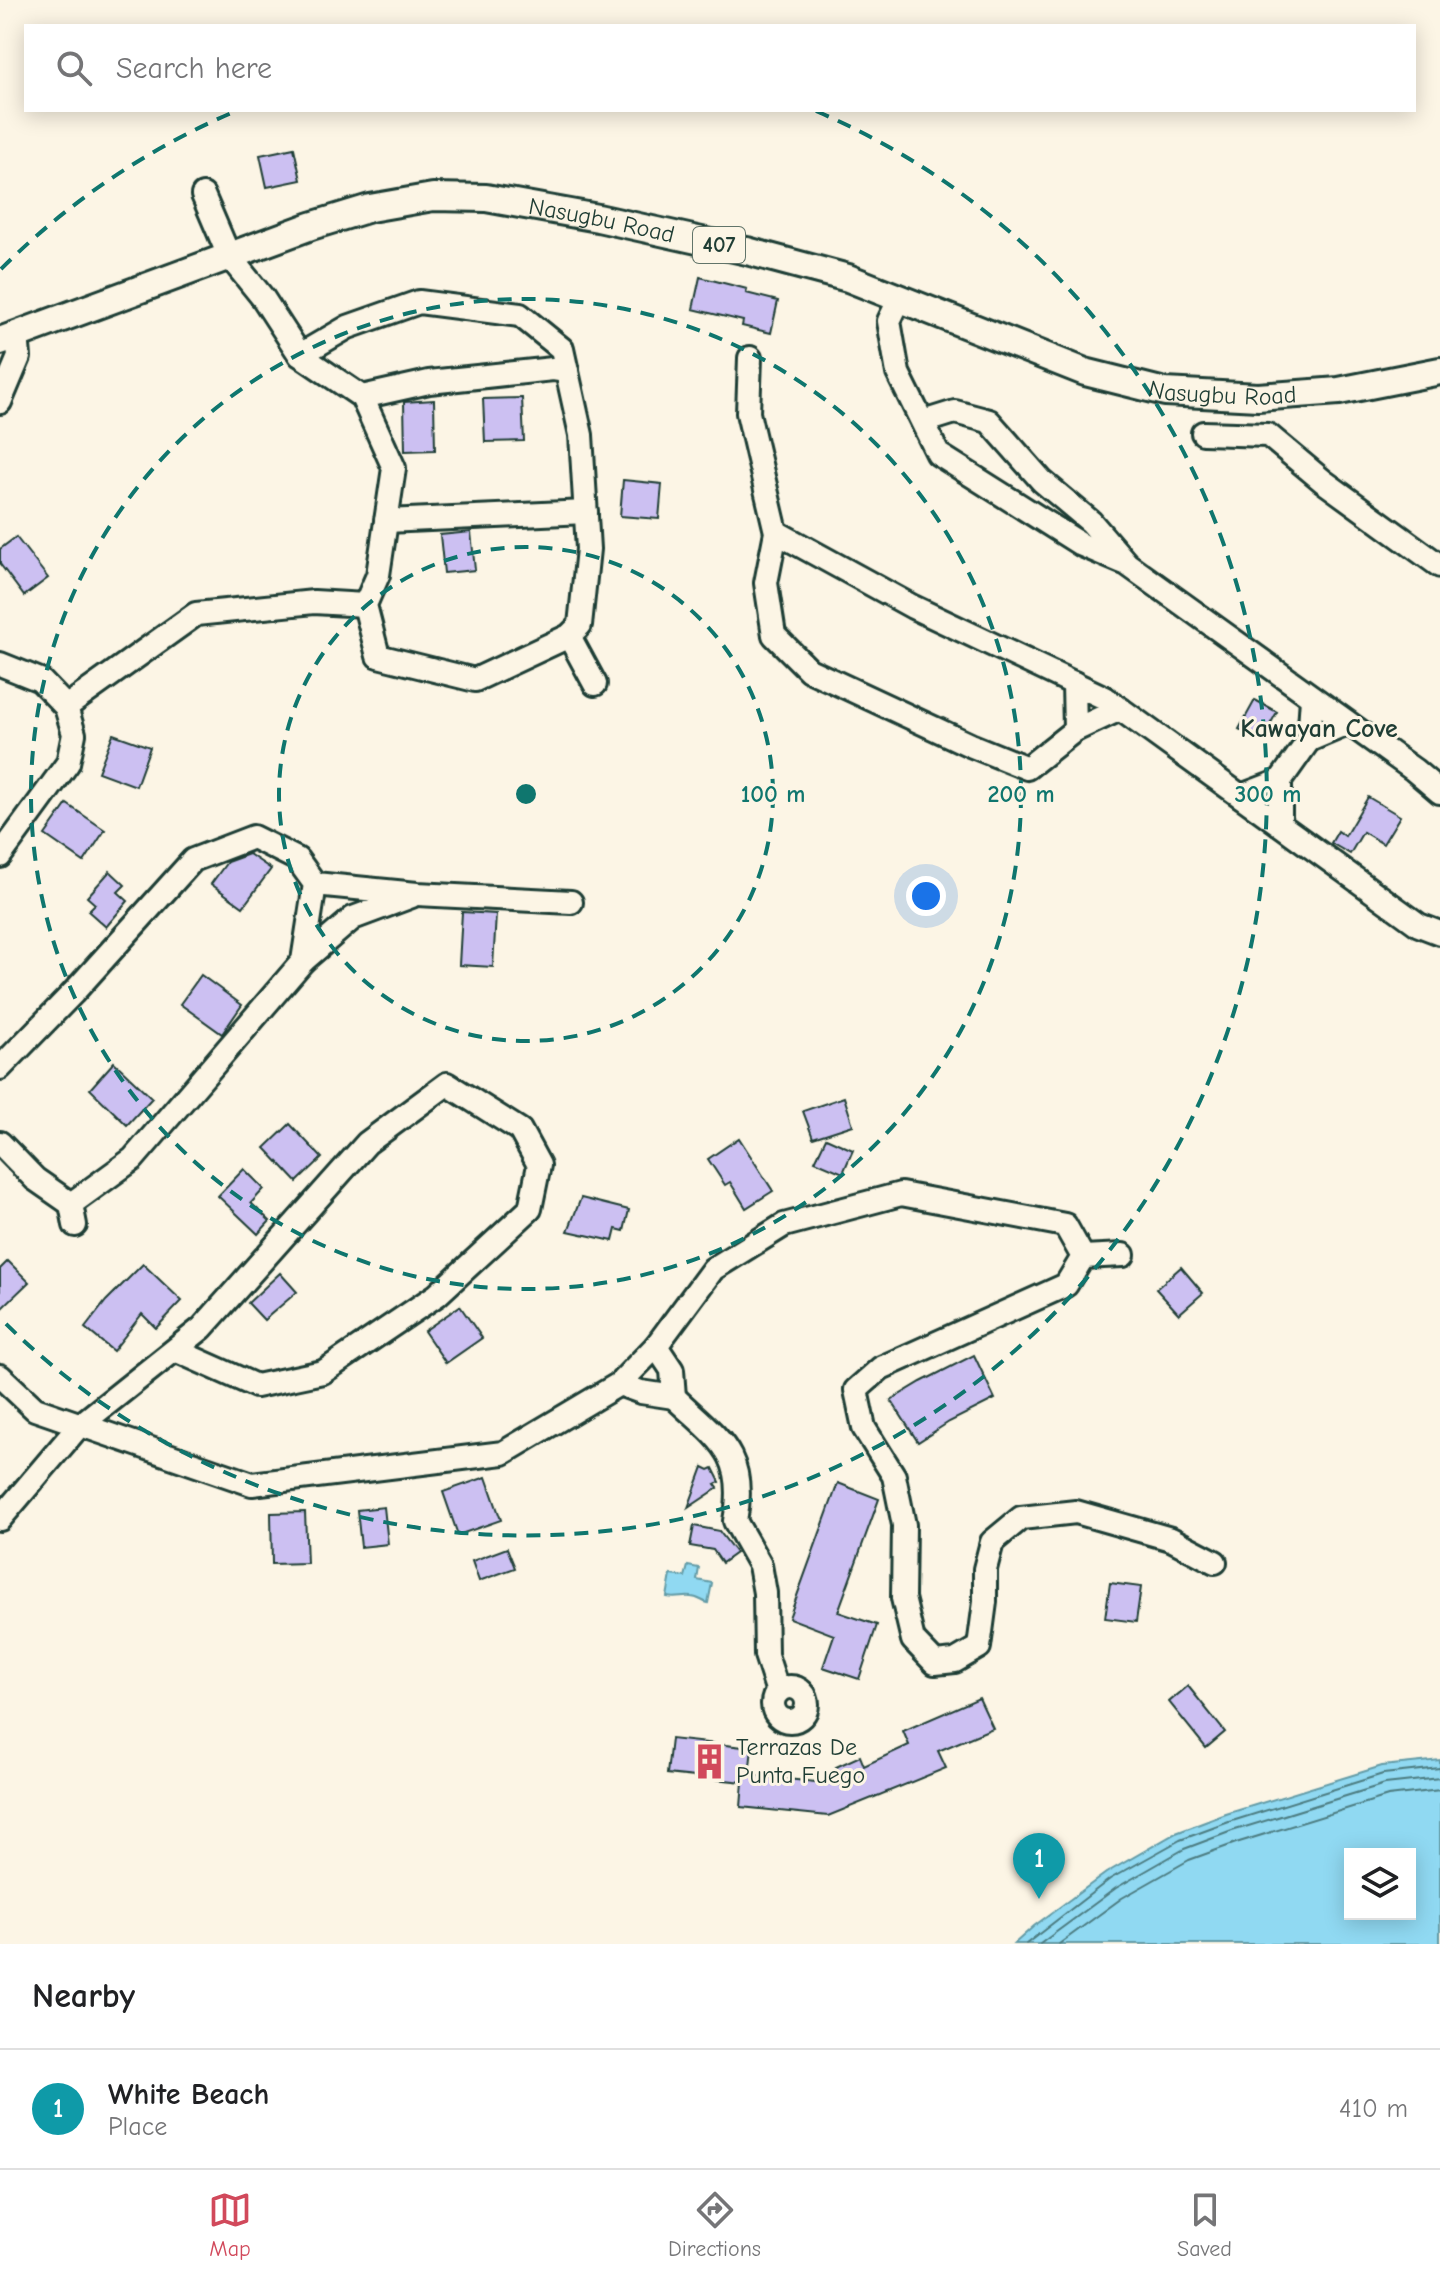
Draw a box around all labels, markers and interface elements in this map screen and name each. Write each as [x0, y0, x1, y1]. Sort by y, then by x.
search box [24, 24, 1416, 112]
icon: search [52, 46, 96, 90]
text: Search here [116, 51, 272, 86]
street label: Nasugbu Road [527, 192, 677, 249]
road number: 407 [693, 227, 745, 263]
street label: Nasugbu Road [1145, 374, 1297, 411]
district label: Kawayan Cove [1240, 714, 1398, 744]
centre of rings [512, 780, 540, 808]
text: 100 m [741, 780, 805, 808]
text: 200 m [987, 780, 1055, 808]
text: 300 m [1235, 780, 1301, 808]
your location [906, 876, 946, 916]
place label: Terrazas De Punta Fuego [736, 1733, 865, 1789]
building icon: Terrazas De Punta Fuego [691, 1742, 729, 1780]
pin: 1 [1013, 1833, 1065, 1899]
map controls [1344, 1848, 1416, 1920]
button: layers [1344, 1848, 1416, 1920]
text: Nearby [32, 1976, 135, 2016]
text: White Beach [108, 2077, 269, 2112]
text: 1 [53, 2094, 63, 2124]
text: 410 m [1339, 2094, 1408, 2124]
text: Place [108, 2112, 167, 2142]
tab: Map [208, 2188, 252, 2262]
tab: Directions [668, 2188, 761, 2262]
tab: Saved [1177, 2188, 1232, 2262]

